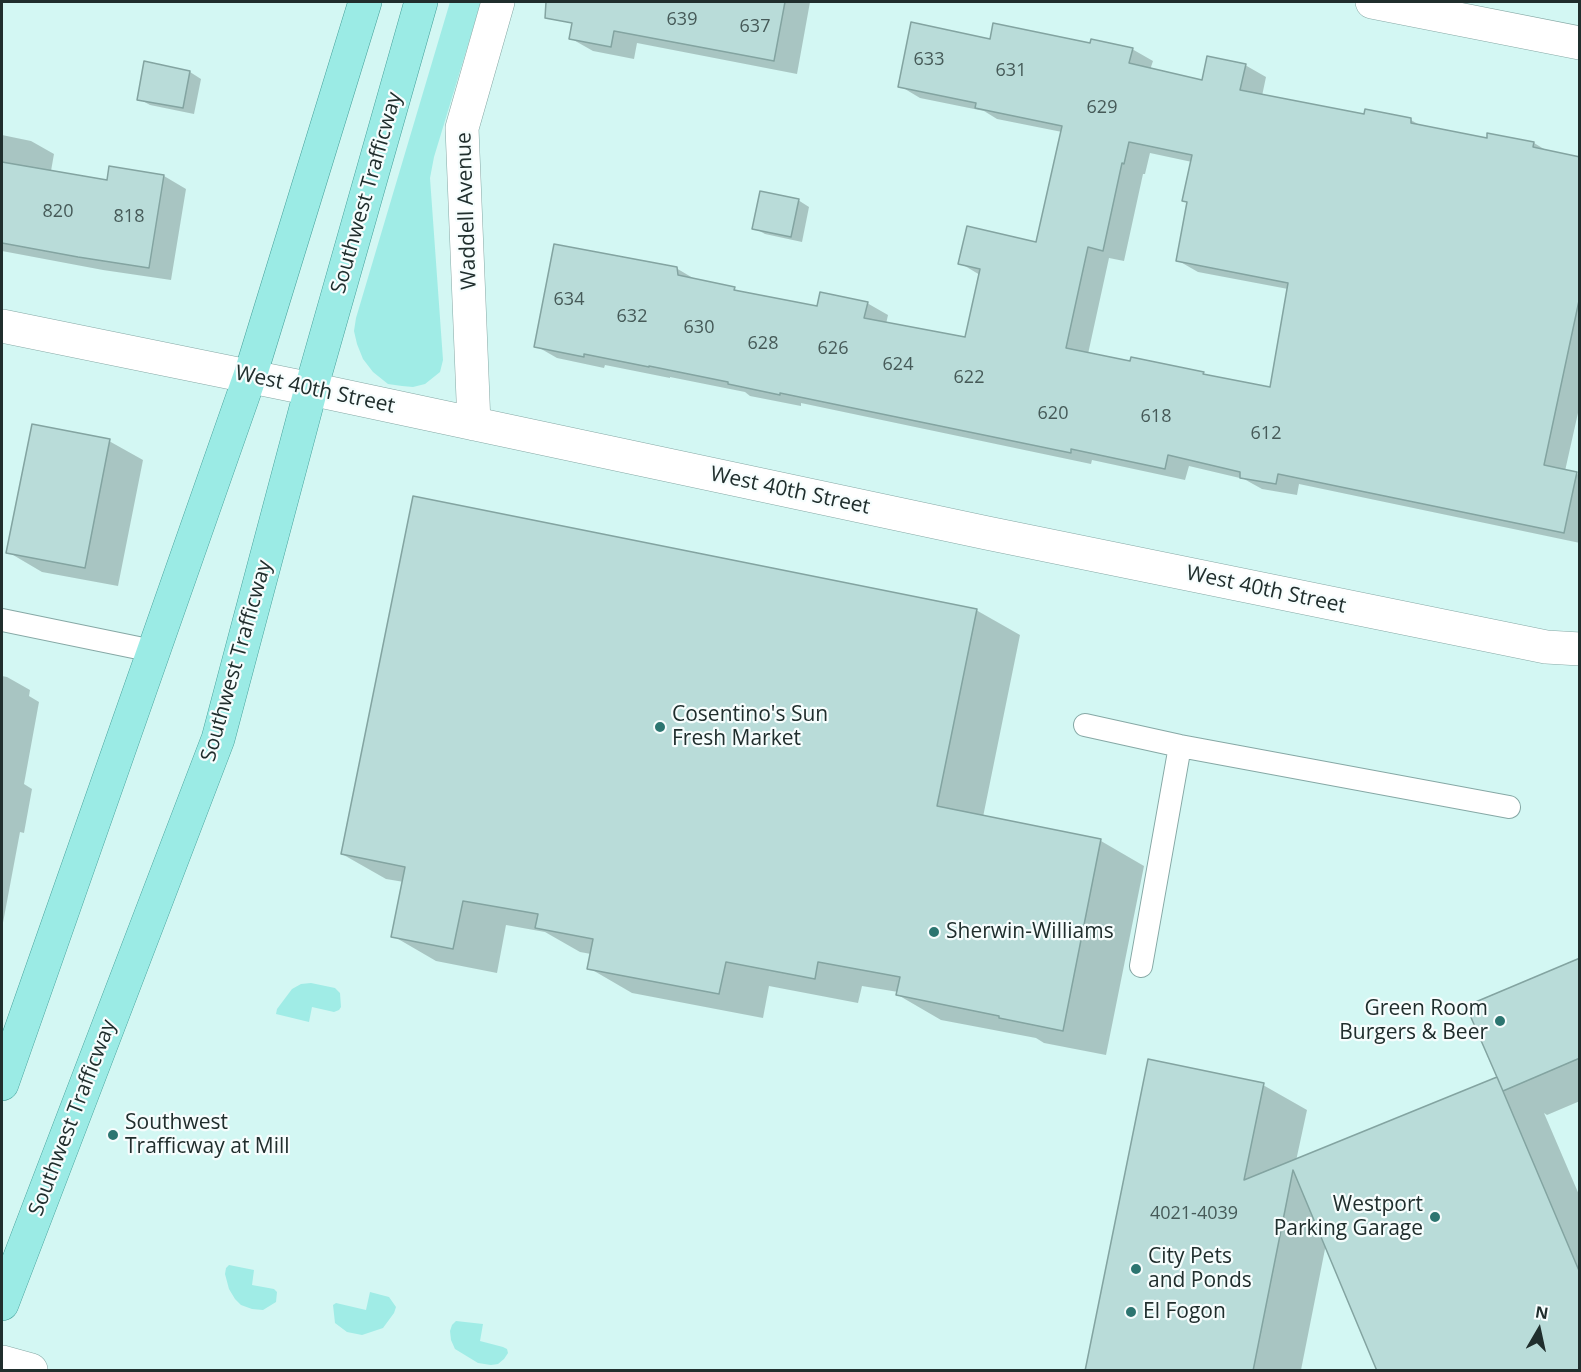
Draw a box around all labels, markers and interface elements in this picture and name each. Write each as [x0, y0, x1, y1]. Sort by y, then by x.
house number: 639 [667, 9, 697, 31]
house number: 637 [740, 16, 770, 38]
house number: 633 [914, 49, 944, 71]
house number: 631 [996, 60, 1026, 82]
street label: Southwest Trafficway [326, 89, 408, 297]
house number: 629 [1087, 97, 1117, 119]
street label: Waddell Avenue [452, 132, 482, 290]
house number: 820 [43, 201, 73, 223]
house number: 818 [114, 206, 144, 228]
house number: 634 [554, 289, 584, 311]
house number: 632 [617, 306, 647, 328]
house number: 630 [684, 317, 714, 339]
house number: 628 [748, 333, 778, 355]
house number: 626 [818, 338, 848, 360]
house number: 624 [883, 354, 913, 376]
street label: West 40th Street [233, 361, 397, 419]
house number: 622 [954, 367, 984, 389]
house number: 620 [1038, 403, 1068, 425]
house number: 618 [1141, 406, 1171, 428]
house number: 612 [1251, 423, 1281, 445]
street label: West 40th Street [708, 462, 872, 520]
street label: Southwest Trafficway [196, 557, 278, 765]
street label: West 40th Street [1184, 561, 1348, 619]
place label: Cosentino's Sun Fresh Market [672, 702, 828, 752]
marker: Cosentino's Sun Fresh Market [653, 720, 667, 734]
place label: Sherwin-Williams [946, 919, 1114, 945]
marker: Sherwin-Williams [927, 925, 941, 939]
place label: Green Room Burgers & Beer [1339, 996, 1488, 1046]
marker: Green Room Burgers & Beer [1493, 1014, 1507, 1028]
street label: Southwest Trafficway [24, 1016, 122, 1220]
place label: Southwest Trafficway at Mill [125, 1110, 290, 1160]
marker: Southwest Trafficway at Mill [106, 1128, 120, 1142]
place label: Westport Parking Garage [1274, 1192, 1423, 1242]
house number: 4021-4039 [1150, 1203, 1238, 1225]
marker: Westport Parking Garage [1428, 1210, 1442, 1224]
place label: City Pets and Ponds [1148, 1244, 1252, 1294]
marker: City Pets and Ponds [1129, 1262, 1143, 1276]
place label: El Fogon [1143, 1299, 1226, 1325]
north arrow [1509, 1300, 1569, 1360]
text: N [1534, 1300, 1550, 1324]
marker: El Fogon [1124, 1305, 1138, 1319]

